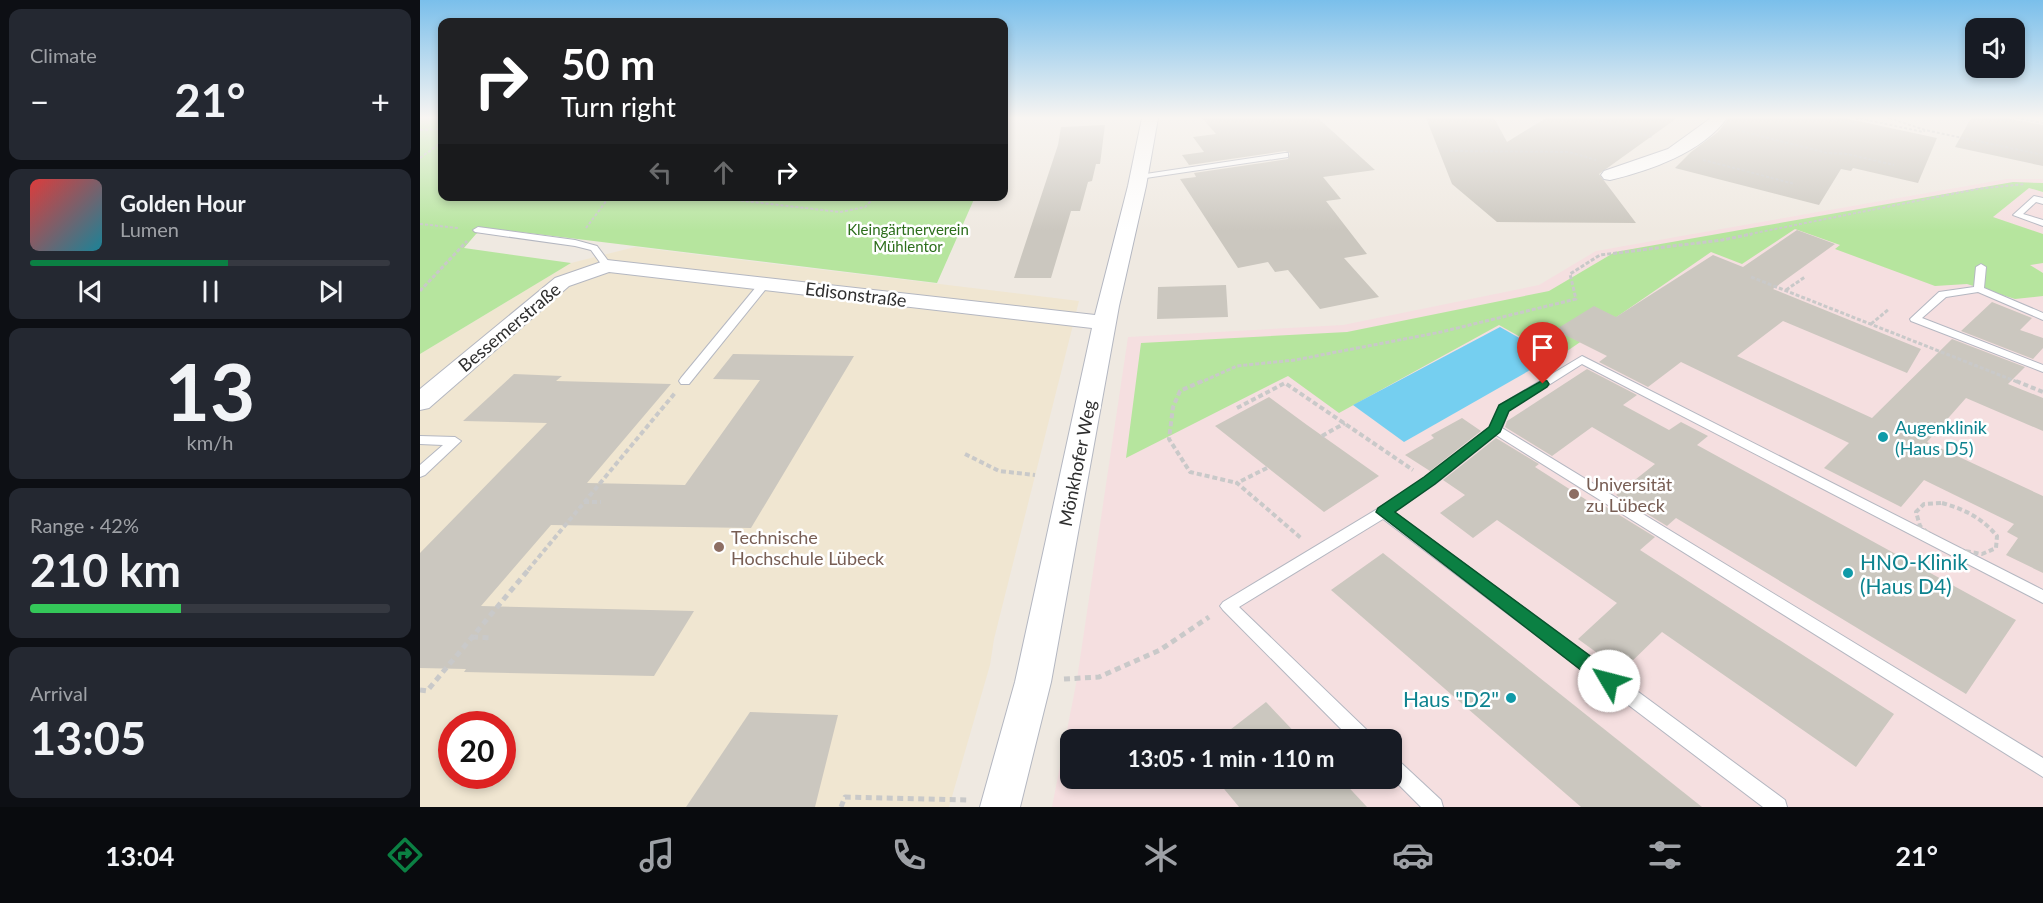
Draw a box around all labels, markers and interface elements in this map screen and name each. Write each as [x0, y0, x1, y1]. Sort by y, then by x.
map controls [1965, 18, 2025, 78]
button: sound [1965, 18, 2025, 78]
text: 50 m [561, 39, 655, 89]
icon: right [462, 42, 540, 120]
text: Climate [30, 43, 97, 67]
text: 21° [175, 73, 245, 127]
text: − [30, 81, 49, 121]
text: + [371, 81, 390, 121]
text: Turn right [561, 90, 676, 123]
icon: left [644, 156, 677, 189]
icon: ahead [707, 156, 740, 189]
icon: right [770, 156, 803, 189]
text: Golden Hour [120, 190, 246, 217]
text: Lumen [120, 217, 179, 241]
park label: Kleingärtnerverein Mühlentor [847, 220, 969, 255]
icon: previous [74, 275, 107, 308]
icon: pause [194, 275, 227, 308]
icon: next [314, 275, 347, 308]
street label: Edisonstraße [804, 277, 908, 311]
street label: Bessemerstraße [453, 278, 565, 376]
pin [1517, 322, 1568, 384]
icon: arrive [1526, 331, 1559, 364]
text: 13 [165, 344, 255, 438]
street label: Mönkhofer Weg [1054, 398, 1100, 528]
place label: Augenklinik (Haus D5) [1895, 416, 1988, 459]
text: km/h [187, 430, 233, 454]
marker: Augenklinik (Haus D5) [1876, 430, 1890, 444]
place label: Universität zu Lübeck [1586, 473, 1673, 516]
marker: Universität zu Lübeck [1567, 487, 1581, 501]
text: Range · 42% [30, 513, 139, 537]
place label: Technische Hochschule Lübeck [731, 526, 885, 569]
marker: Technische Hochschule Lübeck [712, 540, 726, 554]
text: 210 km [30, 543, 181, 597]
place label: HNO-Klinik (Haus D4) [1860, 549, 1968, 598]
marker: HNO-Klinik (Haus D4) [1841, 566, 1855, 580]
position arrow [1577, 649, 1641, 713]
text: Arrival [30, 681, 88, 705]
place label: Haus "D2" [1403, 686, 1499, 711]
marker: Haus "D2" [1504, 691, 1518, 705]
text: 13:05 [30, 711, 146, 765]
speed limit sign: 20 [438, 711, 516, 789]
text: 13:05 · 1 min · 110 m [1128, 745, 1334, 772]
icon: directions [384, 834, 426, 876]
icon: music [636, 834, 678, 876]
icon: phone [888, 834, 930, 876]
icon: climate [1140, 834, 1182, 876]
icon: car [1392, 834, 1434, 876]
icon: filters [1644, 834, 1686, 876]
text: 13:04 [105, 839, 175, 872]
text: 21° [1895, 839, 1938, 872]

